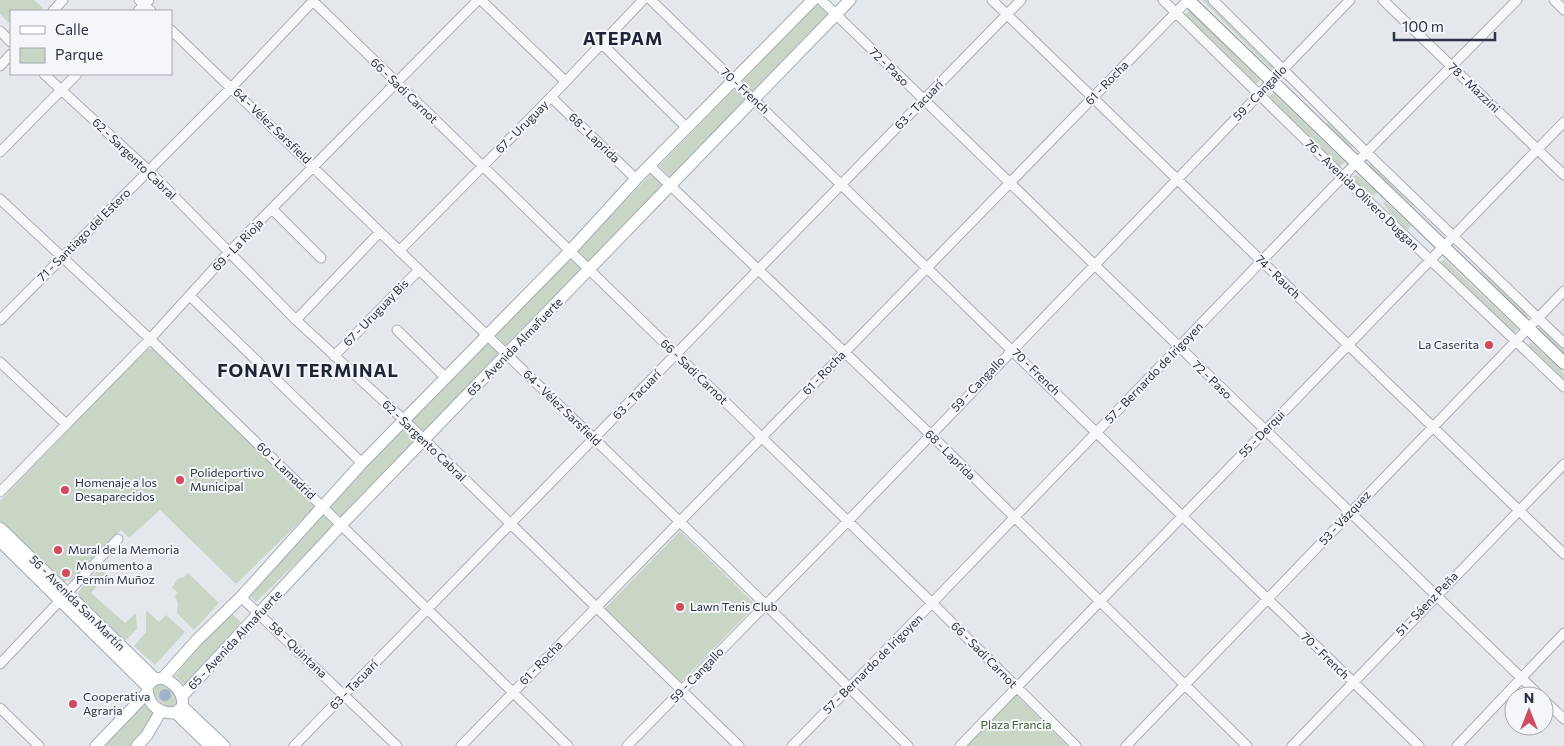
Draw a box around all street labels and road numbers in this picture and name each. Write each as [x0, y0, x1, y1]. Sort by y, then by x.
street label: 72 - Paso [867, 44, 912, 88]
street label: 66 - Sadi Carnot [368, 55, 441, 126]
street label: 61 - Rocha [1082, 57, 1131, 107]
street label: 78 - Mazzini [1446, 59, 1503, 115]
street label: 59 - Cangallo [1230, 62, 1289, 123]
street label: 70 - French [719, 64, 773, 116]
street label: 63 - Tacuarí [891, 76, 946, 132]
street label: 64 - Vélez Sarsfield [231, 84, 315, 166]
street label: 67 - Uruguay [492, 97, 551, 156]
street label: 68 - Laprida [566, 109, 623, 165]
street label: 62 - Sargento Cabral [90, 115, 180, 202]
street label: 76 - Avenida Olivero Duggan [1303, 136, 1422, 252]
street label: 71 - Santiago del Estero [34, 185, 133, 284]
street label: 69 - La Rioja [209, 215, 266, 273]
street label: 74 - Rauch [1254, 252, 1304, 301]
street label: 67 - Uruguay Bis [340, 276, 411, 349]
street label: 65 - Avenida Almafuerte [464, 294, 565, 398]
street label: 57 - Bernardo de Irigoyen [1101, 319, 1205, 426]
street label: 66 - Sadi Carnot [658, 336, 731, 407]
street label: 70 - French [1010, 345, 1064, 398]
street label: 61 - Rocha [799, 347, 848, 397]
street label: 59 - Cangallo [948, 353, 1007, 414]
street label: 72 - Paso [1190, 357, 1235, 401]
street label: 64 - Vélez Sarsfield [521, 366, 605, 448]
street label: 63 - Tacuarí [609, 366, 664, 422]
street label: 62 - Sargento Cabral [380, 397, 470, 484]
street label: 55 - Derqui [1235, 407, 1287, 460]
street label: 68 - Laprida [923, 426, 979, 482]
street label: 60 - Lamadrid [254, 439, 319, 502]
street label: 53 - Vázquez [1316, 487, 1373, 547]
street label: 56 - Avenida San Martín [27, 552, 128, 653]
street label: 51 - Sáenz Peña [1392, 569, 1460, 638]
street label: 65 - Avenida Almafuerte [184, 587, 284, 692]
street label: 57 - Bernardo de Irigoyen [820, 611, 925, 716]
street label: 58 - Quintana [267, 618, 330, 680]
street label: 66 - Sadi Carnot [949, 618, 1021, 690]
street label: 70 - French [1299, 629, 1353, 682]
street label: 61 - Rocha [516, 637, 565, 687]
street label: 59 - Cangallo [667, 644, 726, 705]
street label: 63 - Tacuarí [326, 656, 381, 712]

